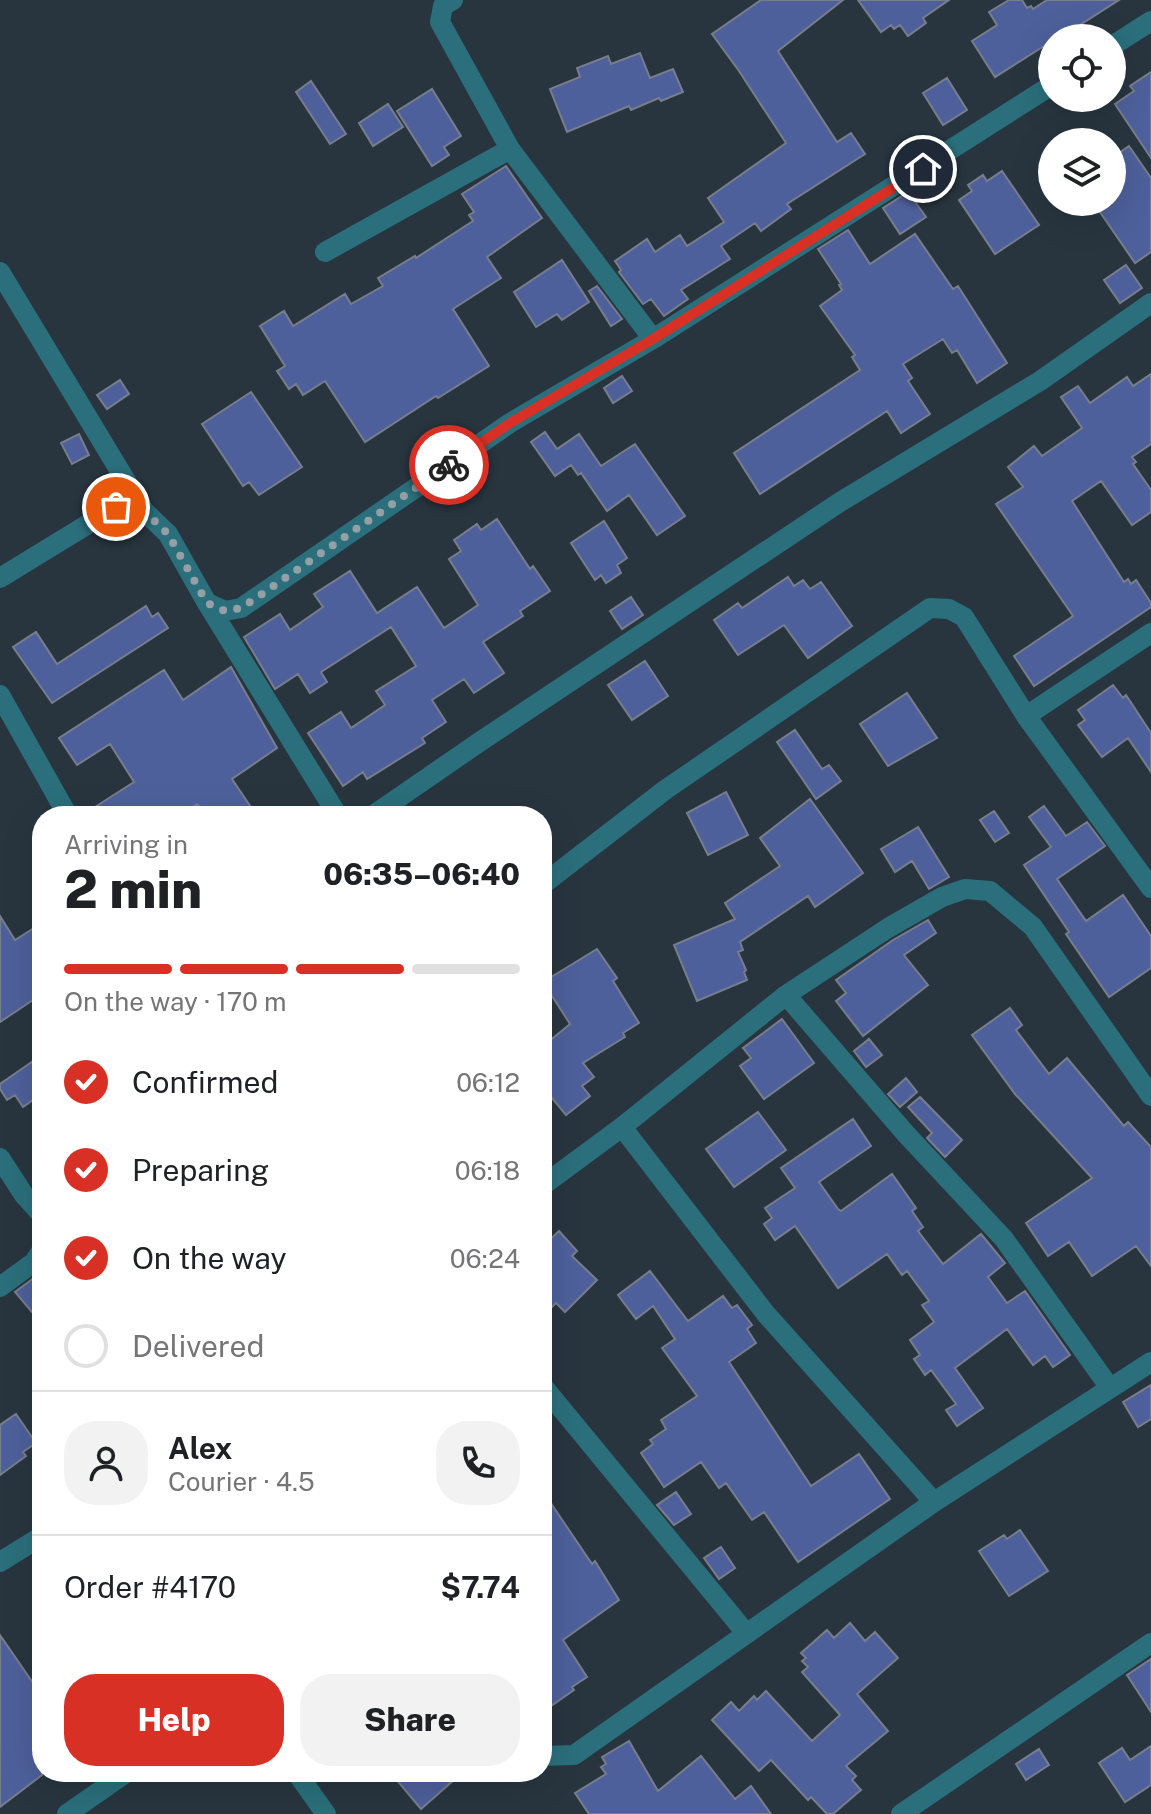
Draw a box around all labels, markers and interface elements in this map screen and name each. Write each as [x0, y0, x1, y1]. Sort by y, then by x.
map controls [1038, 24, 1126, 216]
button: locate [1038, 24, 1126, 112]
button: layers [1038, 128, 1126, 216]
pin [889, 135, 957, 203]
icon: home [901, 147, 945, 191]
courier [409, 425, 489, 505]
icon: bike [427, 443, 471, 487]
pin [82, 473, 150, 541]
icon: bag [94, 485, 138, 529]
text: Arriving in [64, 829, 188, 860]
text: 06:35–06:40 [323, 856, 520, 892]
text: 2 min [64, 859, 202, 920]
text: On the way · 170 m [64, 986, 287, 1017]
icon: check [64, 1060, 108, 1104]
text: Confirmed [132, 1064, 278, 1100]
text: 06:12 [456, 1067, 520, 1098]
icon: check [64, 1148, 108, 1192]
text: Preparing [132, 1152, 269, 1188]
text: 06:18 [455, 1155, 520, 1186]
icon: check [64, 1236, 108, 1280]
text: On the way [132, 1240, 286, 1276]
text: 06:24 [450, 1243, 520, 1274]
text: Delivered [132, 1328, 264, 1364]
button: person [64, 1421, 148, 1505]
button: phone [436, 1421, 520, 1505]
text: Alex [168, 1430, 232, 1466]
text: Courier · 4.5 [168, 1466, 315, 1497]
text: Order #4170 [64, 1569, 236, 1605]
text: $7.74 [441, 1569, 520, 1605]
button: Help [64, 1674, 284, 1766]
button: Share [300, 1674, 520, 1766]

